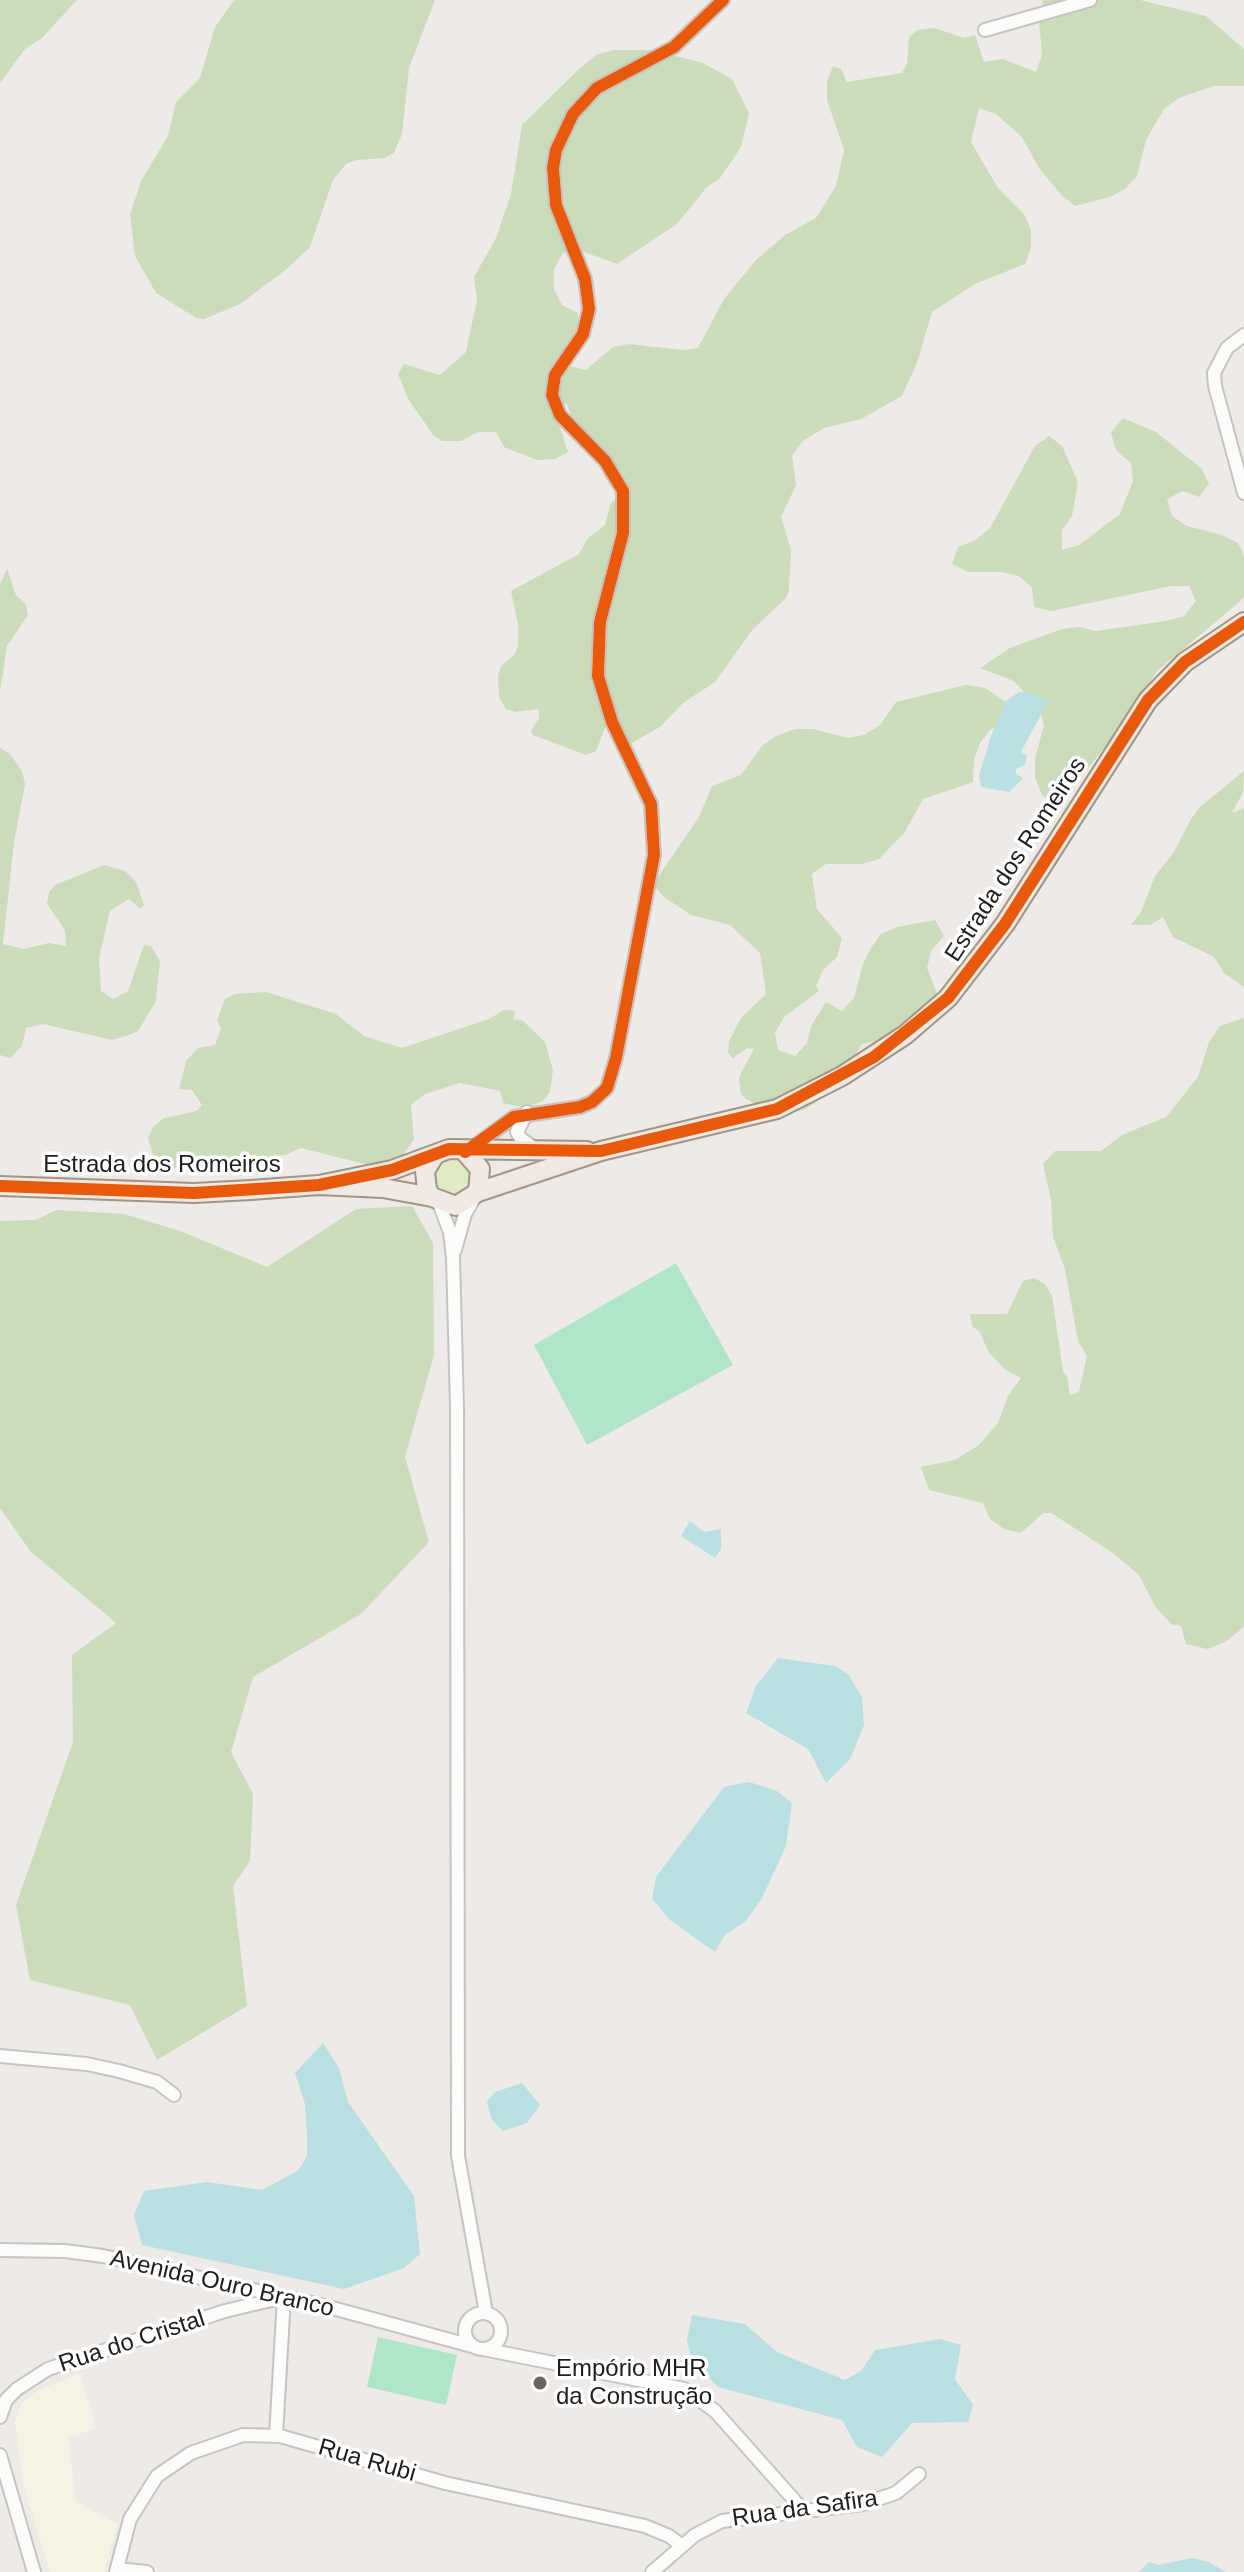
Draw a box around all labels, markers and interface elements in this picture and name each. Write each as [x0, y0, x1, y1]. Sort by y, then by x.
street label: Estrada dos Romeiros [939, 753, 1093, 967]
street label: Estrada dos Romeiros [43, 1151, 281, 1179]
street label: Avenida Ouro Branco [107, 2244, 337, 2324]
street label: Rua do Cristal [55, 2305, 209, 2379]
place label: Empório MHR da Construção [556, 2355, 712, 2411]
marker: Empório MHR da Construção [531, 2374, 549, 2392]
street label: Rua Rubi [315, 2433, 419, 2489]
street label: Rua da Safira [730, 2485, 880, 2533]

